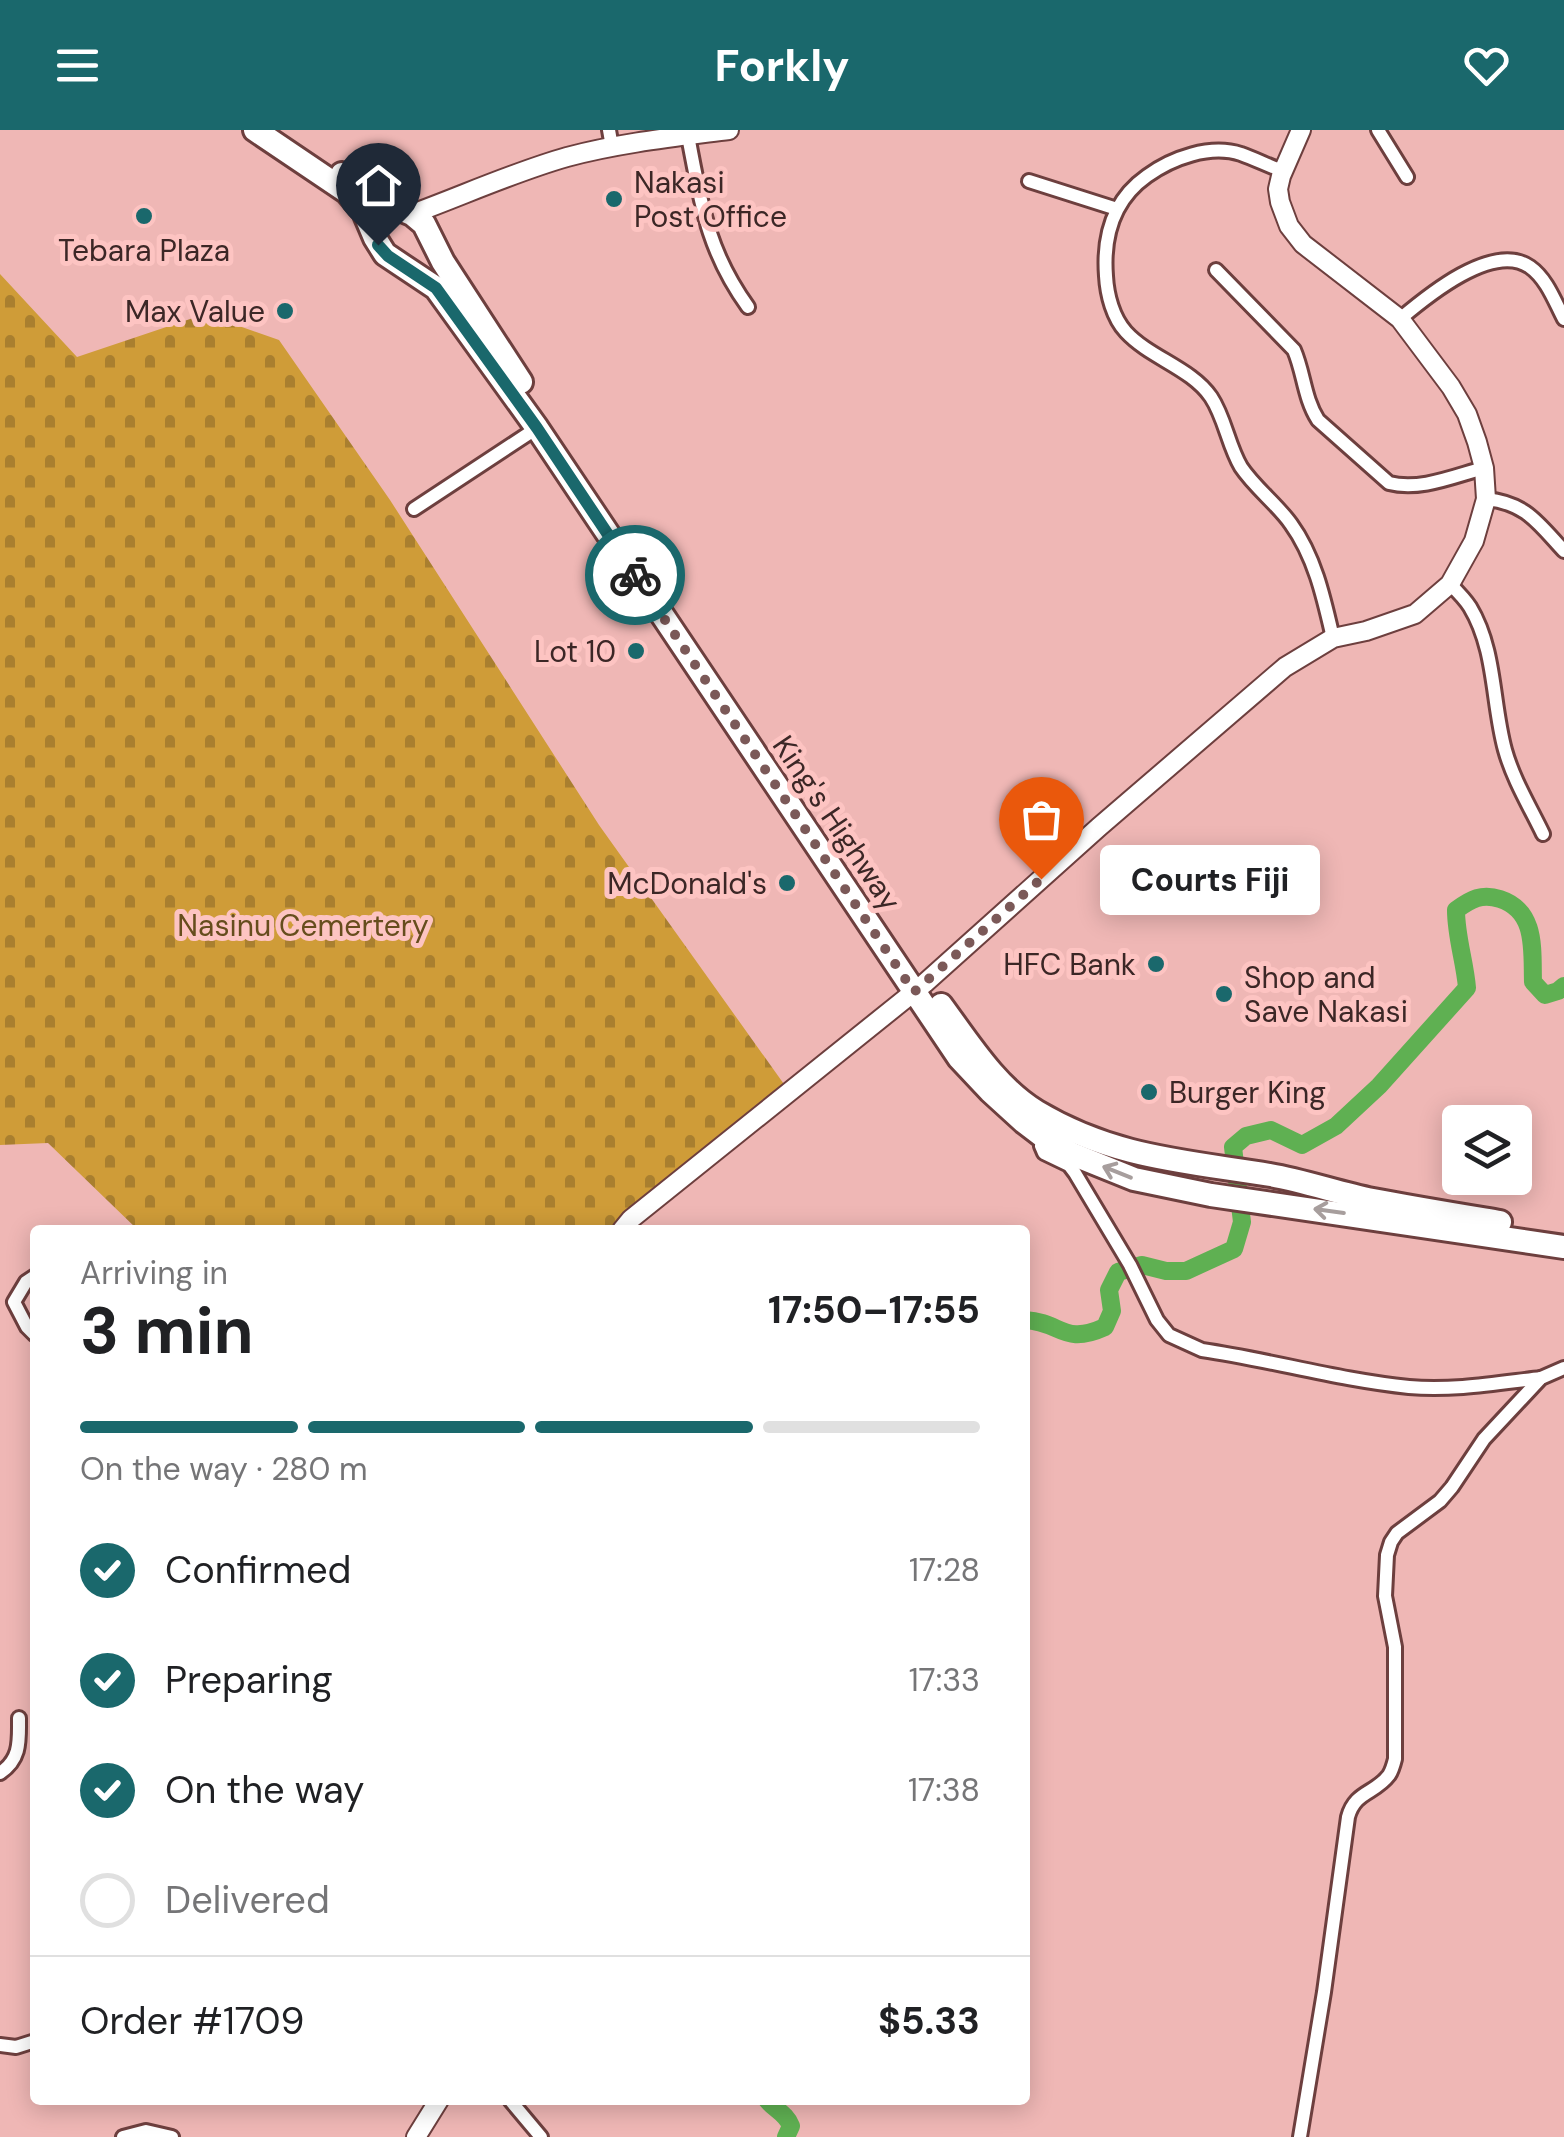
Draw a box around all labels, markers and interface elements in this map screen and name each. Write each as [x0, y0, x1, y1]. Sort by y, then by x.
text: Forkly [715, 36, 849, 95]
icon: menu [50, 38, 105, 93]
icon: heart [1459, 38, 1514, 93]
pin [336, 143, 421, 246]
icon: home [351, 158, 406, 213]
place label: Nakasi Post Office [634, 163, 787, 236]
marker: Nakasi Post Office [603, 188, 625, 210]
marker: Tebara Plaza [133, 205, 155, 227]
place label: Tebara Plaza [58, 231, 230, 270]
place label: Max Value [125, 292, 265, 331]
marker: Max Value [274, 300, 296, 322]
courier [585, 525, 685, 625]
icon: bike [608, 548, 663, 603]
place label: Lot 10 [534, 632, 616, 671]
marker: Lot 10 [625, 640, 647, 662]
street label: King's Highway [764, 728, 910, 918]
pin [999, 777, 1084, 880]
icon: bag [1014, 792, 1069, 847]
callout: Courts Fiji [1101, 844, 1321, 914]
text: Courts Fiji [1131, 859, 1289, 901]
place label: McDonald's [607, 864, 767, 903]
marker: McDonald's [776, 872, 798, 894]
park label: Nasinu Cemertery [177, 906, 429, 945]
place label: HFC Bank [1003, 945, 1136, 984]
marker: HFC Bank [1145, 953, 1167, 975]
place label: Shop and Save Nakasi [1244, 958, 1408, 1031]
marker: Shop and Save Nakasi [1213, 983, 1235, 1005]
place label: Burger King [1169, 1073, 1326, 1112]
marker: Burger King [1138, 1081, 1160, 1103]
map controls [1442, 1105, 1532, 1195]
button: layers [1442, 1105, 1532, 1195]
one-way arrow [1102, 1161, 1133, 1179]
one-way arrow [1314, 1202, 1346, 1220]
text: Arriving in [80, 1252, 228, 1294]
text: 17:50–17:55 [768, 1285, 980, 1335]
text: 3 min [80, 1289, 254, 1373]
text: On the way · 280 m [80, 1448, 367, 1490]
icon: check [80, 1543, 135, 1598]
text: Confirmed [165, 1545, 351, 1595]
text: 17:28 [909, 1549, 980, 1591]
icon: check [80, 1653, 135, 1708]
text: Preparing [165, 1655, 333, 1705]
text: 17:33 [909, 1659, 980, 1701]
icon: check [80, 1763, 135, 1818]
text: On the way [165, 1765, 364, 1815]
text: 17:38 [908, 1769, 980, 1811]
text: Delivered [165, 1875, 330, 1925]
text: Order #1709 [80, 1996, 304, 2046]
text: $5.33 [878, 1996, 980, 2046]

